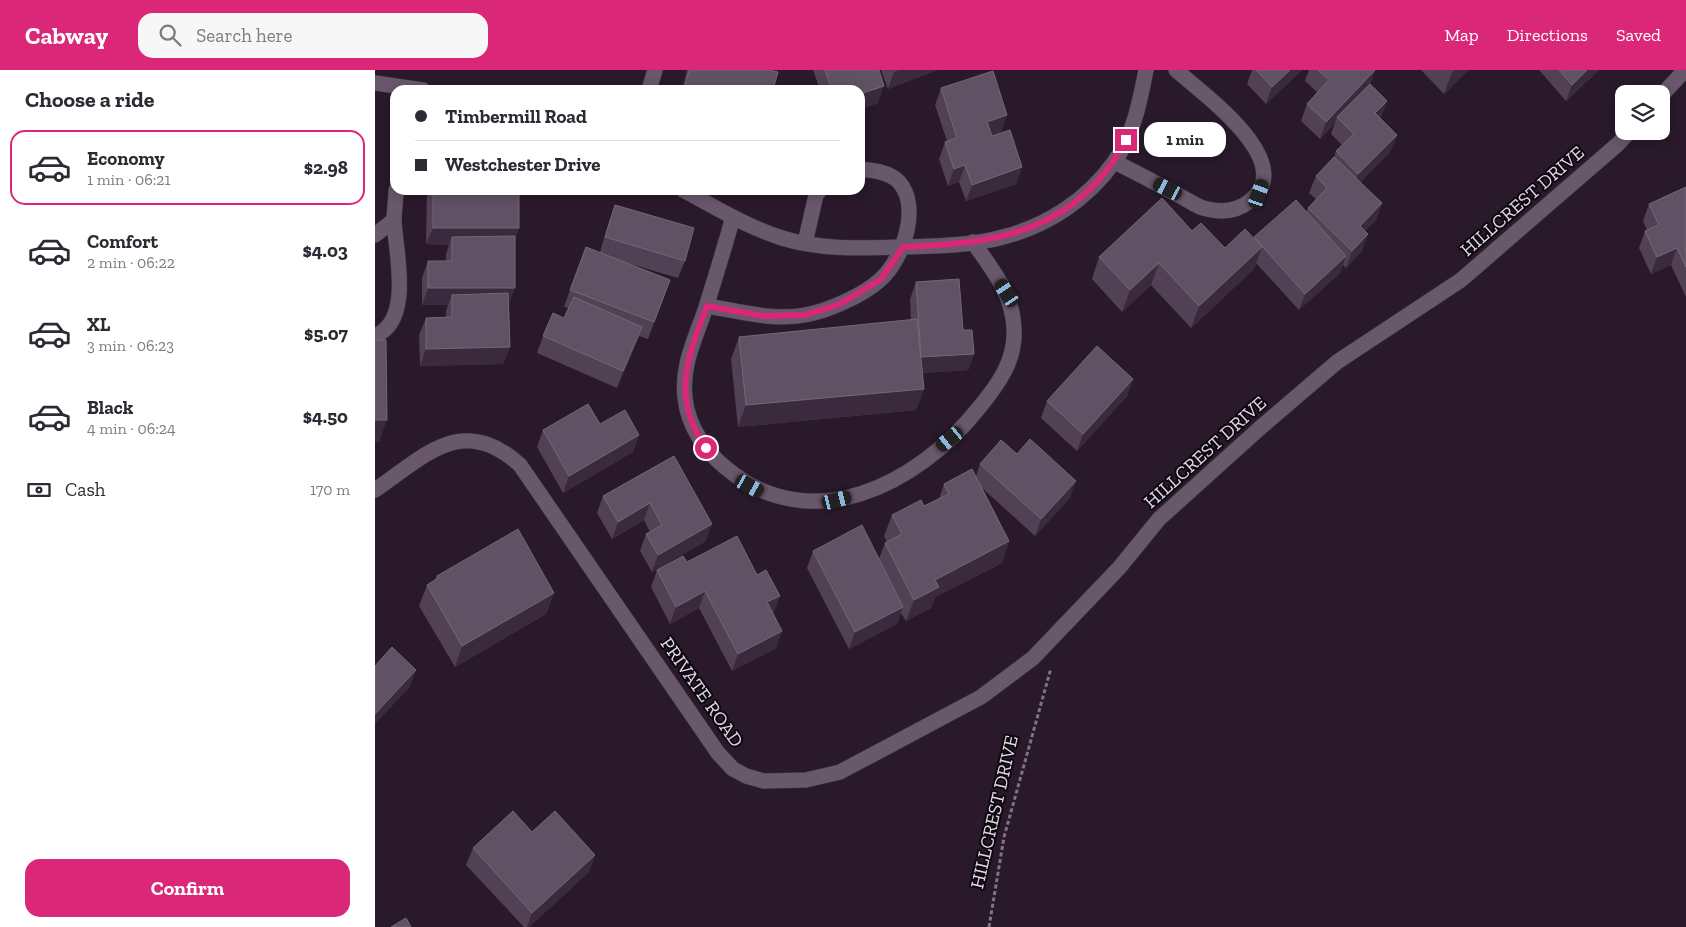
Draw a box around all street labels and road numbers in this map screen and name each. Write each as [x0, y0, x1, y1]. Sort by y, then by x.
street label: HILLCREST DRIVE [1455, 141, 1589, 261]
street label: HILLCREST DRIVE [1139, 391, 1271, 513]
street label: PRIVATE ROAD [656, 633, 748, 751]
street label: HILLCREST DRIVE [965, 733, 1023, 891]

